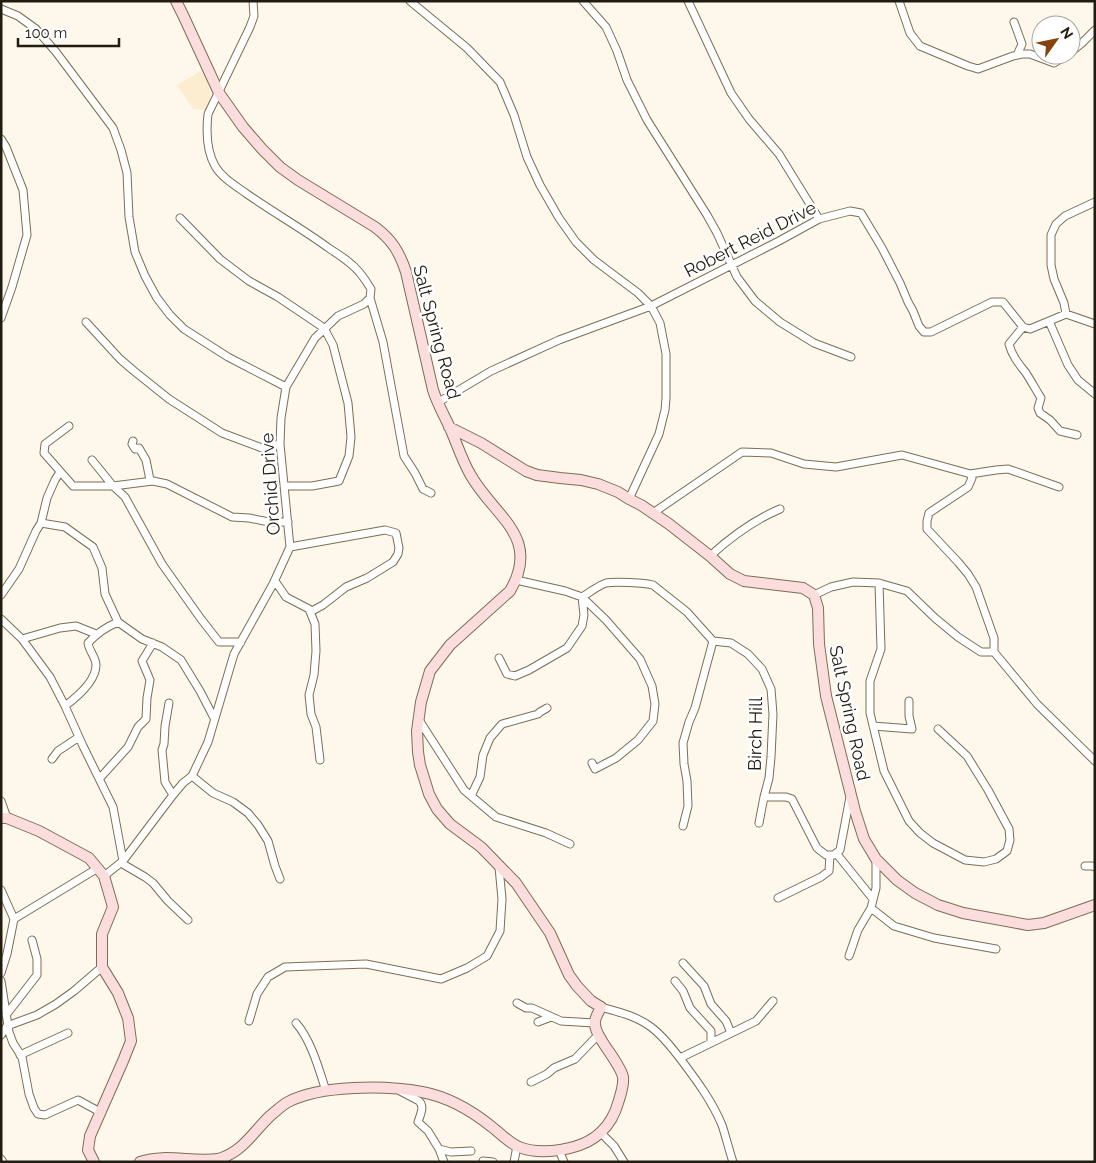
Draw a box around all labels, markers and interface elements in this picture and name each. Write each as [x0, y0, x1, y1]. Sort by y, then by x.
scale bar [18, 15, 119, 47]
north arrow [1031, 15, 1081, 65]
text: 100 m [25, 24, 67, 42]
text: N [1057, 24, 1077, 42]
street label: Robert Reid Drive [680, 196, 820, 281]
street label: Salt Spring Road [409, 263, 465, 401]
street label: Orchid Drive [256, 432, 284, 536]
street label: Salt Spring Road [825, 643, 875, 783]
street label: Birch Hill [744, 697, 766, 771]

